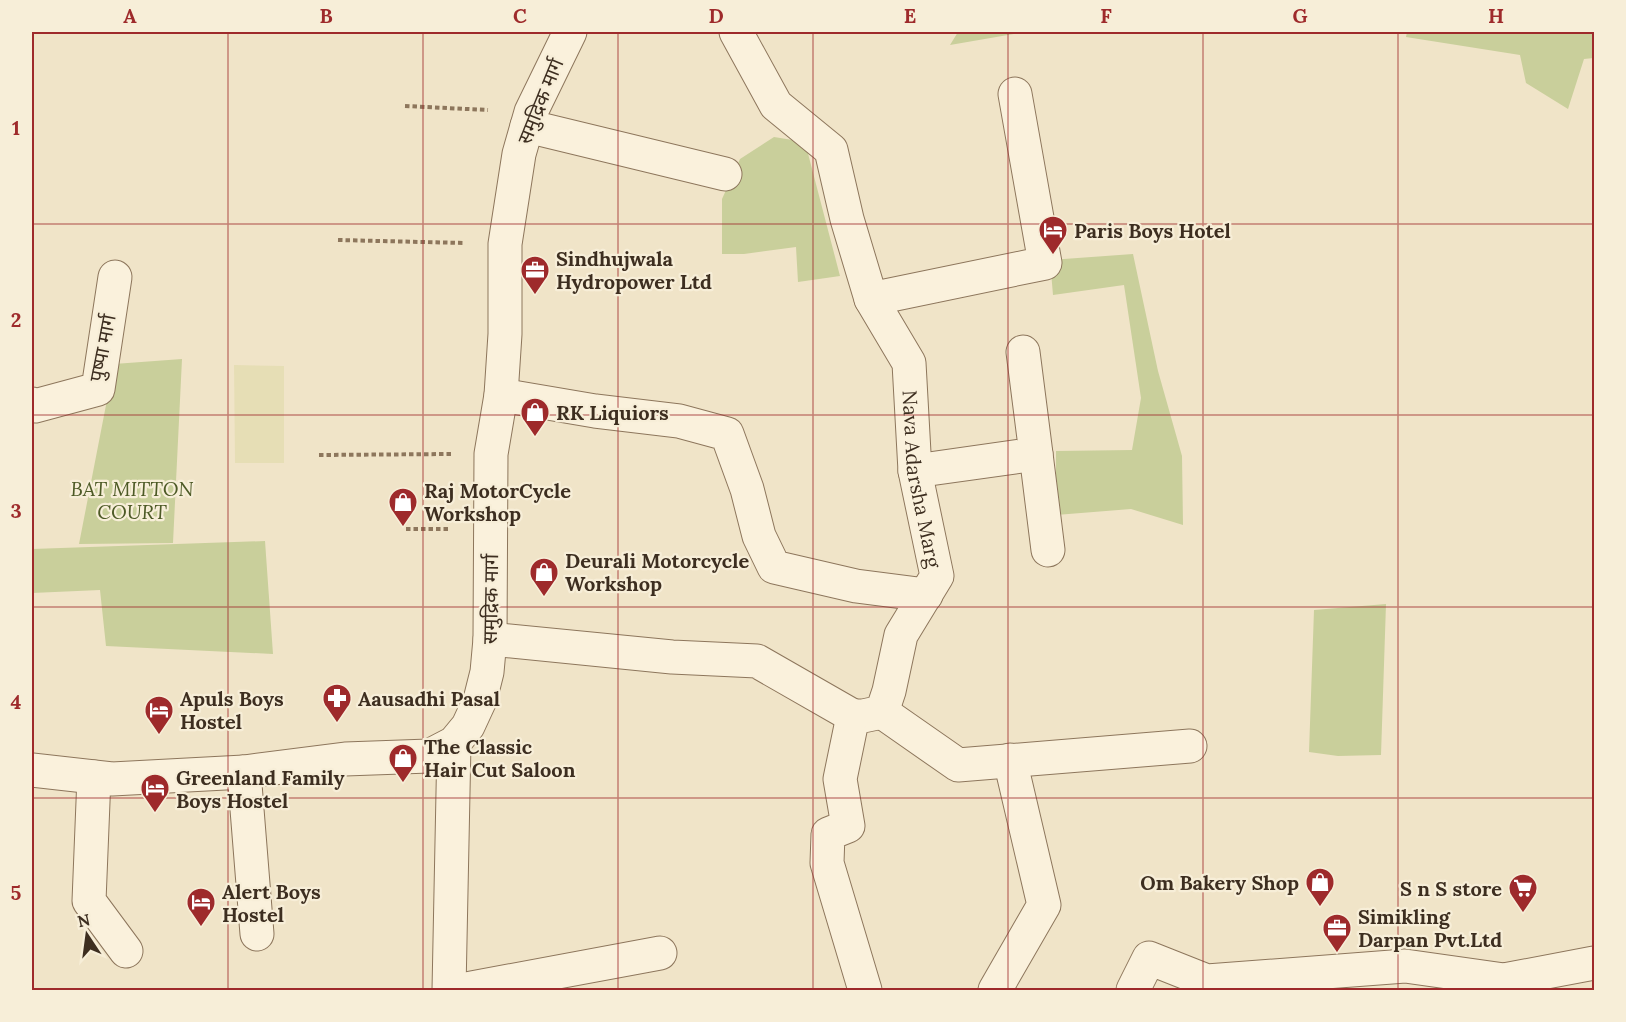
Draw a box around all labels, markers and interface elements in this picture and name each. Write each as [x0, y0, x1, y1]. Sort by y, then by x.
text: A [123, 3, 137, 28]
text: B [319, 3, 333, 28]
text: C [513, 3, 527, 28]
text: D [708, 3, 724, 28]
text: E [904, 3, 916, 28]
text: F [1100, 3, 1112, 28]
text: G [1292, 3, 1308, 28]
text: H [1488, 3, 1504, 28]
street label: समुद्रिक मार्ग [511, 54, 570, 148]
text: 1 [12, 115, 20, 140]
hotel icon: Paris Boys Hotel [1037, 214, 1069, 256]
place label: Paris Boys Hotel [1074, 218, 1231, 243]
place label: Sindhujwala Hydropower Ltd [556, 246, 712, 294]
office icon: Sindhujwala Hydropower Ltd [519, 254, 551, 296]
text: 2 [11, 307, 21, 332]
street label: पुष्पा मार्ग [83, 311, 122, 384]
street label: Nava Adarsha Marg [898, 389, 948, 571]
shop icon: RK Liquiors [519, 396, 551, 438]
place label: RK Liquiors [556, 400, 669, 425]
park label: BAT MITTON COURT [71, 476, 193, 524]
place label: Raj MotorCycle Workshop [424, 478, 571, 526]
shop icon: Raj MotorCycle Workshop [387, 486, 419, 528]
text: 3 [10, 498, 22, 523]
place label: Deurali Motorcycle Workshop [565, 548, 749, 596]
street label: समुद्रिक मार्ग [477, 553, 504, 644]
shop icon: Deurali Motorcycle Workshop [528, 556, 560, 598]
pharmacy icon: Aausadhi Pasal [321, 682, 353, 724]
place label: Apuls Boys Hostel [180, 686, 284, 734]
place label: Aausadhi Pasal [358, 686, 500, 711]
text: 4 [11, 689, 22, 714]
hotel icon: Apuls Boys Hostel [143, 694, 175, 736]
place label: The Classic Hair Cut Saloon [424, 734, 576, 782]
shop icon: The Classic Hair Cut Saloon [387, 742, 419, 784]
place label: Greenland Family Boys Hostel [176, 765, 344, 813]
hotel icon: Greenland Family Boys Hostel [139, 772, 171, 814]
shop icon: Om Bakery Shop [1304, 866, 1336, 908]
place label: Om Bakery Shop [1140, 870, 1299, 895]
supermarket icon: S n S store [1507, 872, 1539, 914]
place label: S n S store [1400, 876, 1502, 901]
place label: Alert Boys Hostel [222, 879, 321, 927]
text: 5 [11, 880, 22, 905]
hotel icon: Alert Boys Hostel [185, 886, 217, 928]
place label: Simikling Darpan Pvt.Ltd [1358, 904, 1502, 952]
north arrow [57, 905, 117, 965]
text: N [75, 909, 92, 932]
office icon: Simikling Darpan Pvt.Ltd [1321, 912, 1353, 954]

